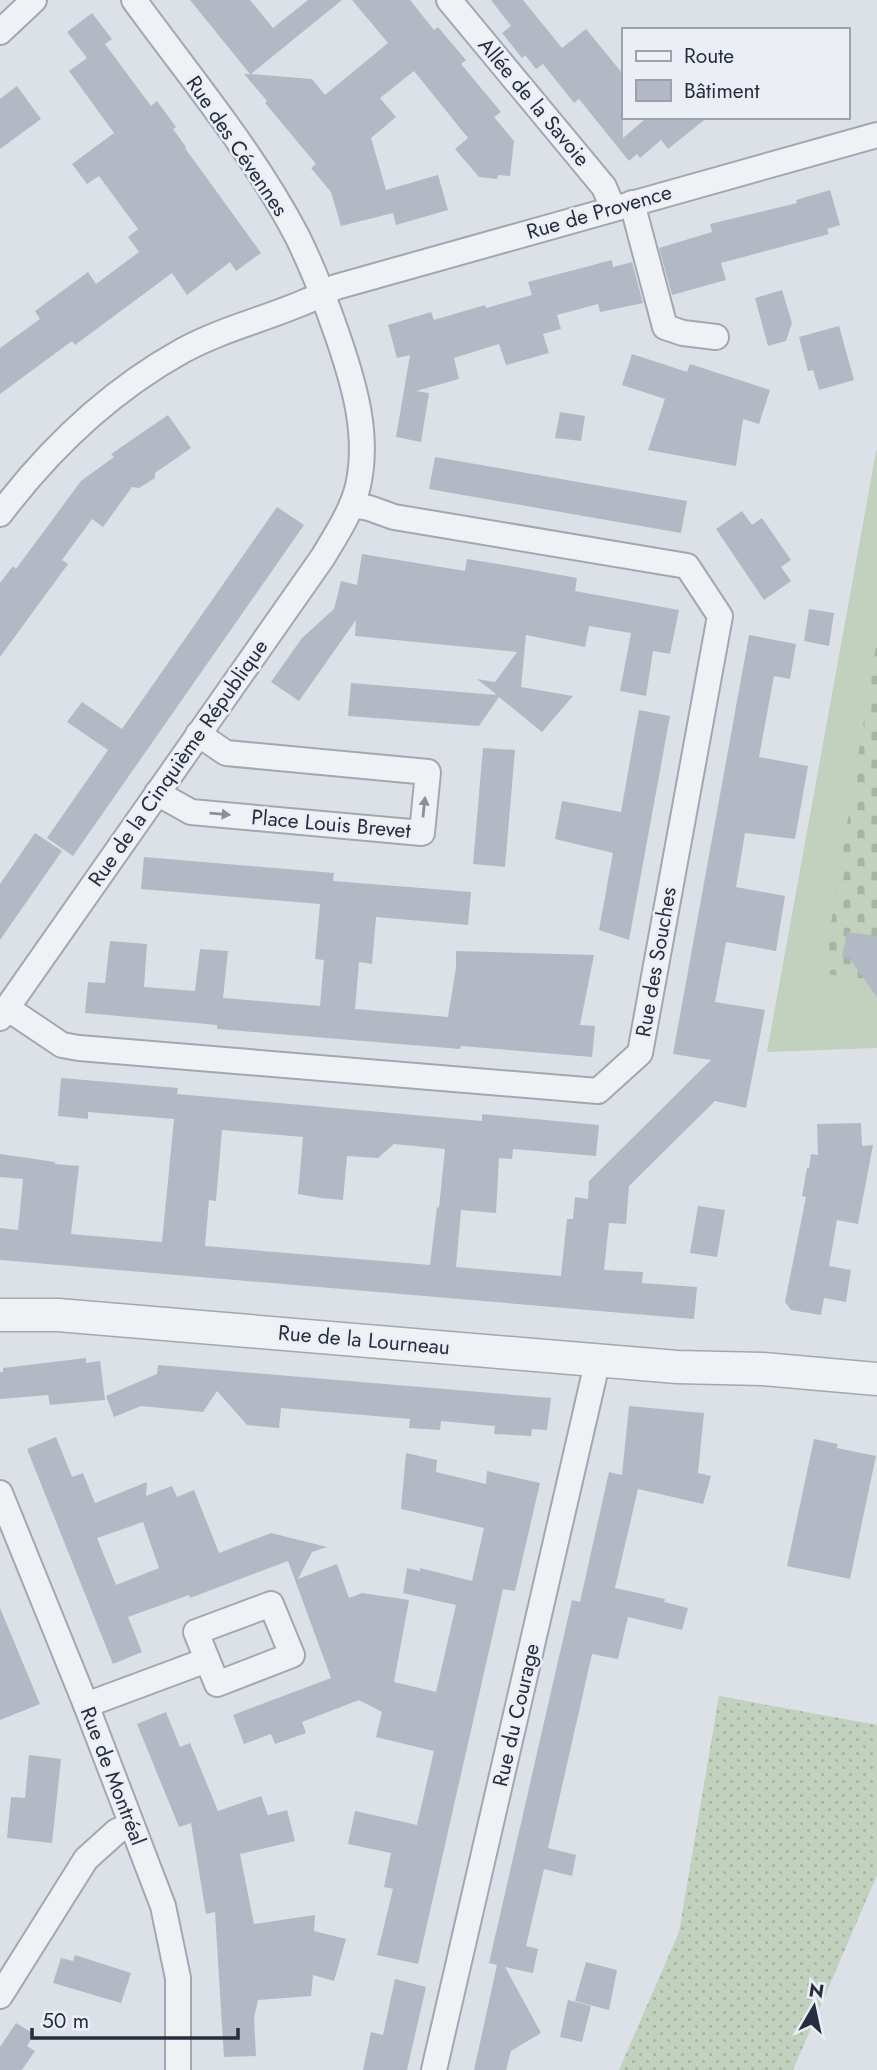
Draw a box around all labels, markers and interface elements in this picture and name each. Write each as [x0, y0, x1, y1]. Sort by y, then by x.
legend [622, 28, 849, 119]
street label: Allée de la Savoie [471, 31, 597, 173]
text: Route [684, 41, 734, 71]
street label: Rue des Cévennes [179, 70, 295, 222]
text: Bâtiment [684, 76, 760, 106]
street label: Rue de Provence [523, 177, 675, 247]
street label: Rue de la Cinquième République [81, 633, 275, 893]
one-way arrow [419, 796, 430, 818]
street label: Place Louis Brevet [250, 802, 412, 846]
one-way arrow [210, 809, 232, 820]
street label: Rue des Souches [628, 885, 684, 1039]
street label: Rue de la Lourneau [277, 1318, 451, 1362]
street label: Rue du Courage [485, 1640, 547, 1790]
street label: Rue de Montréal [73, 1702, 153, 1850]
north arrow [779, 1972, 849, 2042]
text: N [807, 1976, 826, 2005]
scale bar [32, 1996, 238, 2040]
text: 50 m [42, 2006, 89, 2036]

